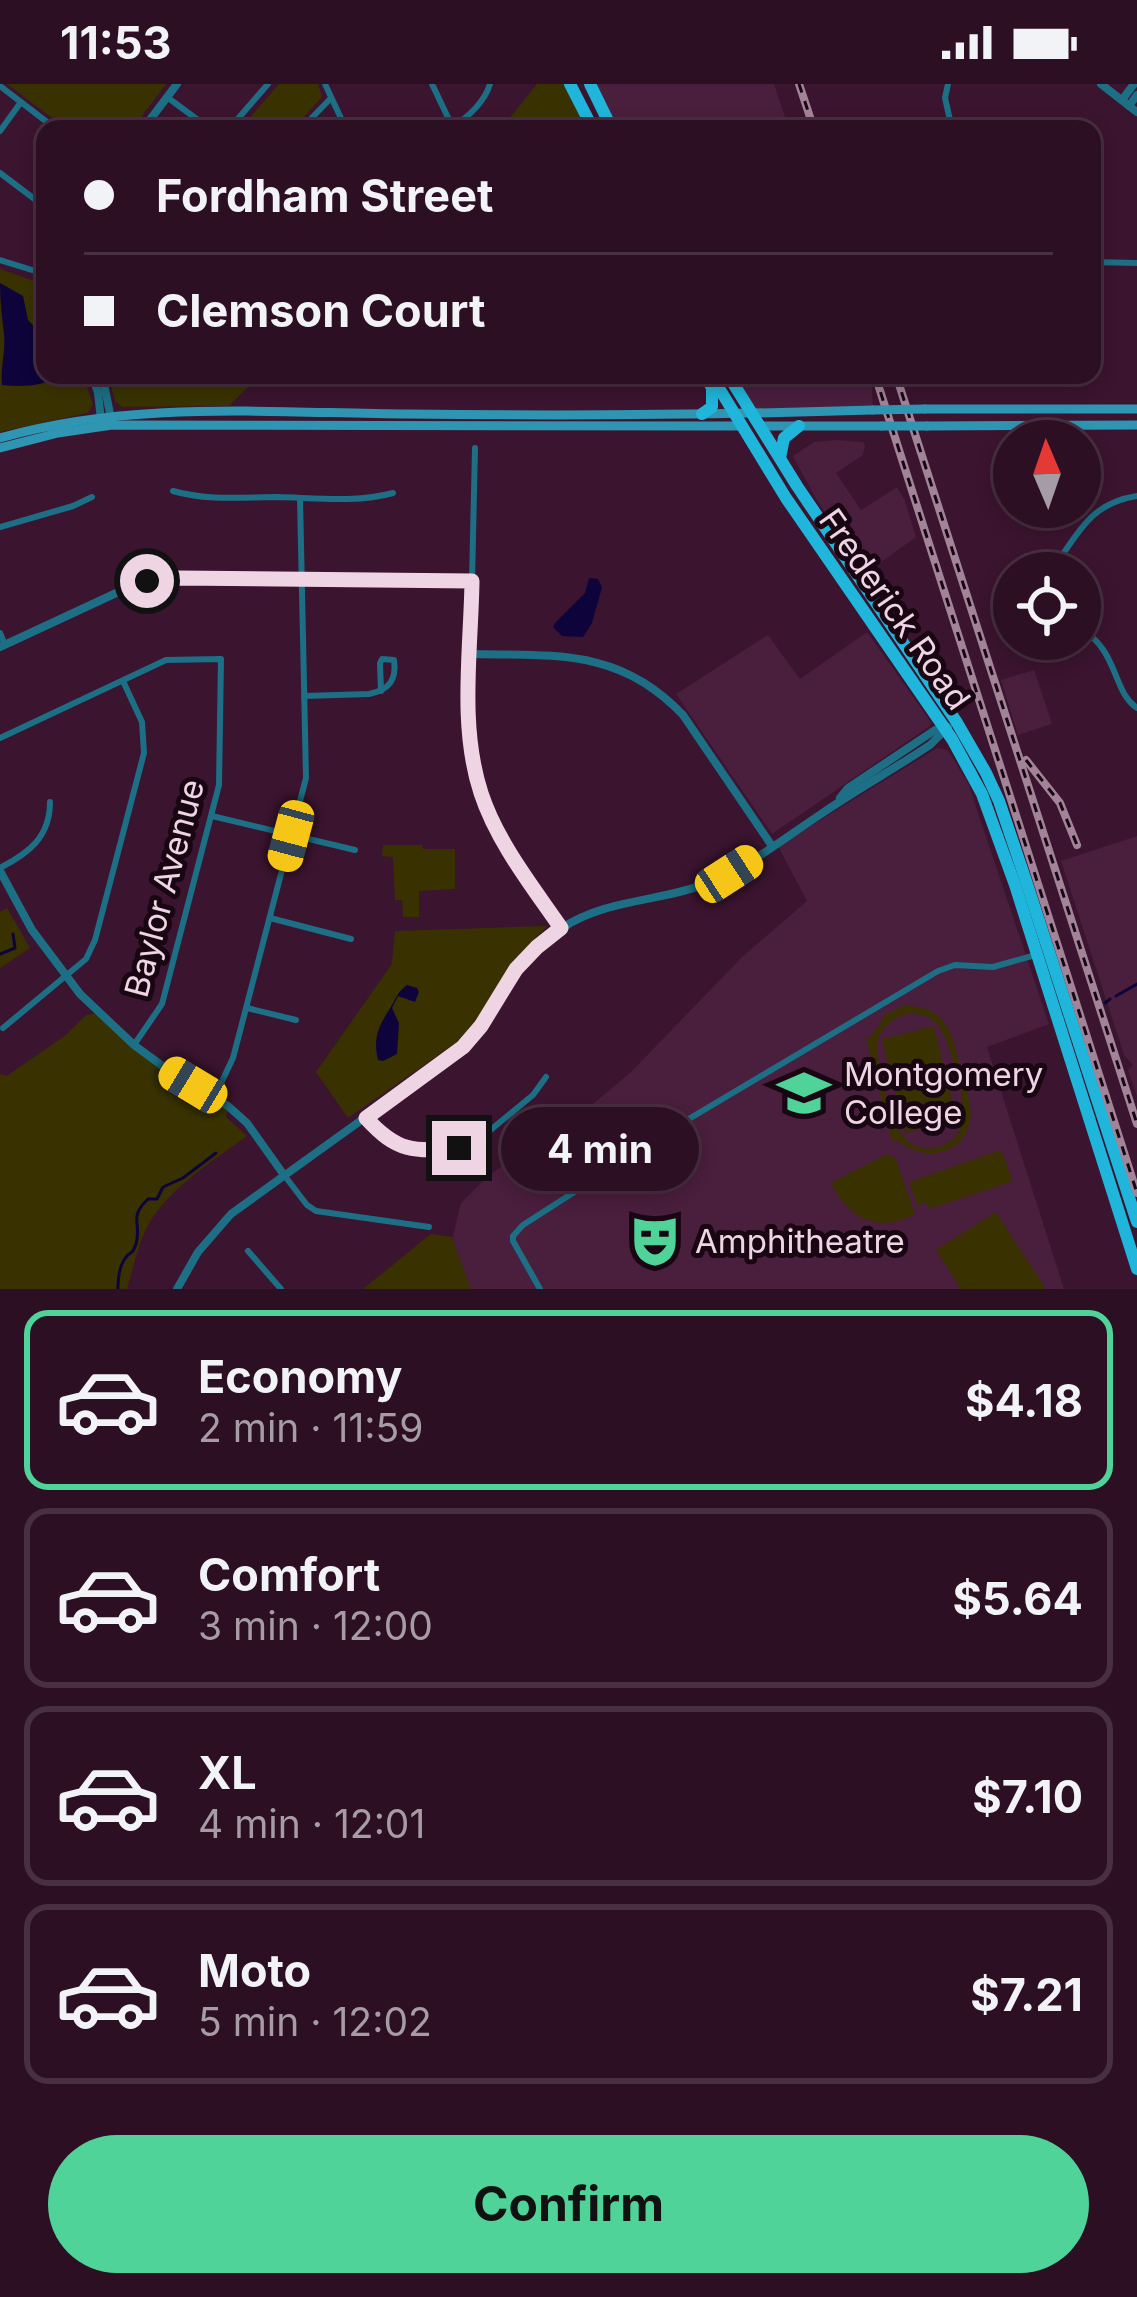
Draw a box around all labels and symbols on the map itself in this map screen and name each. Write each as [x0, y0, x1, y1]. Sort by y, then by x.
north arrow [993, 420, 1101, 528]
street label: Frederick Road [811, 501, 979, 717]
route start [120, 554, 174, 608]
street label: Baylor Avenue [116, 775, 212, 1001]
car [264, 797, 318, 875]
car [689, 839, 769, 909]
car [153, 1051, 233, 1119]
place label: Montgomery College [844, 1054, 1043, 1132]
school or university icon: Montgomery College [775, 1064, 833, 1122]
callout: 4 min [501, 1106, 699, 1190]
route end [432, 1121, 486, 1175]
theatre icon: Amphitheatre [626, 1212, 684, 1270]
place label: Amphitheatre [695, 1221, 905, 1261]

